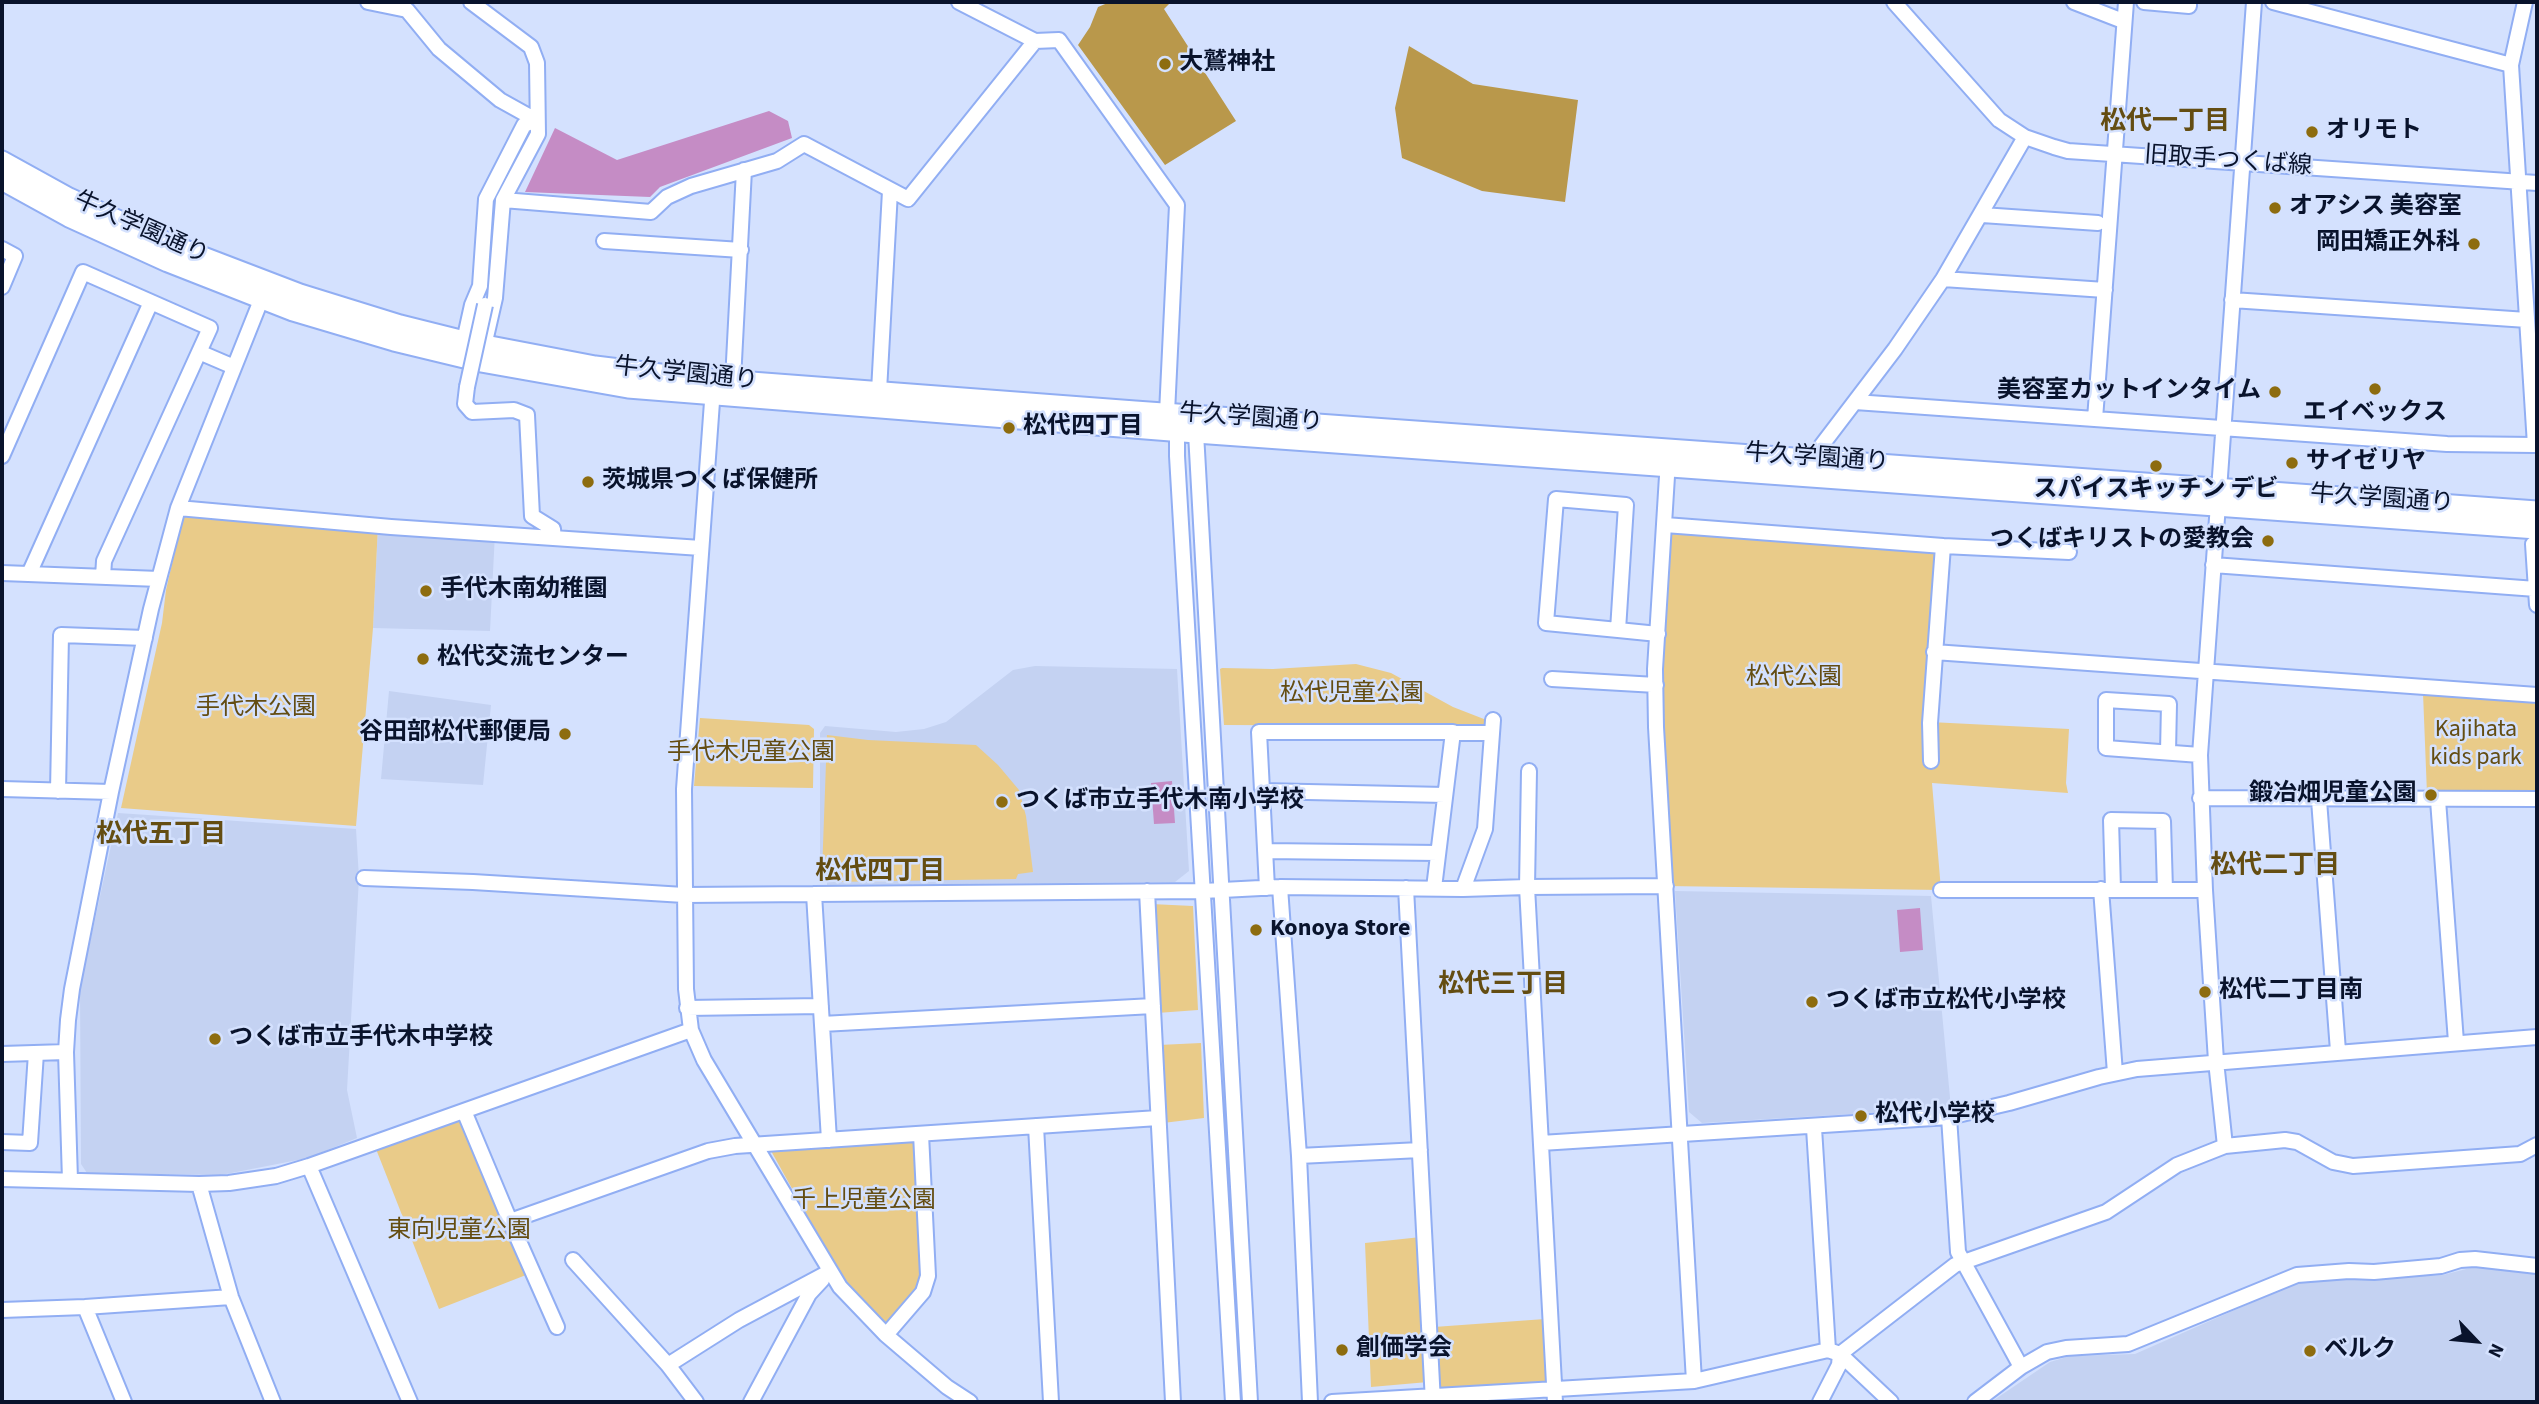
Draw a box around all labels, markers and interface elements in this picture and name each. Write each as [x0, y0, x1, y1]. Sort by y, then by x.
place label: 大鷲神社 [1179, 50, 1275, 78]
marker: 大鷲神社 [1157, 56, 1173, 72]
district label: 松代一丁目 [2100, 107, 2230, 139]
place label: オリモト [2326, 118, 2422, 146]
marker: オリモト [2304, 124, 2320, 140]
street label: 旧取手つくば線 [2143, 142, 2313, 182]
street label: 牛久学園通り [69, 187, 213, 271]
place label: オアシス 美容室 [2289, 194, 2462, 222]
marker: オアシス 美容室 [2267, 200, 2283, 216]
place label: 岡田矯正外科 [2316, 230, 2460, 258]
marker: 岡田矯正外科 [2466, 236, 2482, 252]
street label: 牛久学園通り [613, 353, 759, 397]
place label: 美容室カットインタイム [1997, 378, 2261, 406]
marker: エイベックス [2367, 381, 2383, 397]
marker: 美容室カットインタイム [2267, 384, 2283, 400]
street label: 牛久学園通り [1178, 400, 1324, 438]
place label: エイベックス [2303, 400, 2447, 428]
place label: 松代四丁目 [1023, 414, 1143, 442]
marker: 松代四丁目 [1001, 420, 1017, 436]
street label: 牛久学園通り [1744, 440, 1890, 478]
place label: サイゼリヤ [2306, 449, 2426, 477]
marker: サイゼリヤ [2284, 455, 2300, 471]
marker: スパイスキッチン デビ [2148, 458, 2164, 474]
place label: 茨城県つくば保健所 [602, 468, 818, 496]
marker: 茨城県つくば保健所 [580, 474, 596, 490]
place label: スパイスキッチン デビ [2034, 477, 2278, 505]
street label: 牛久学園通り [2309, 481, 2455, 519]
place label: つくばキリストの愛教会 [1990, 527, 2254, 555]
marker: つくばキリストの愛教会 [2260, 533, 2276, 549]
place label: 手代木南幼稚園 [440, 577, 608, 605]
marker: 手代木南幼稚園 [418, 583, 434, 599]
place label: 松代交流センター [437, 645, 629, 673]
marker: 松代交流センター [415, 651, 431, 667]
park label: 松代公園 [1746, 665, 1842, 693]
park label: 松代児童公園 [1280, 681, 1424, 709]
park label: 手代木公園 [196, 695, 316, 723]
park label: Kajihata kids park [2430, 717, 2522, 773]
place label: 谷田部松代郵便局 [359, 720, 551, 748]
marker: 谷田部松代郵便局 [557, 726, 573, 742]
park label: 手代木児童公園 [667, 740, 835, 768]
place label: 鍛冶畑児童公園 [2249, 781, 2417, 809]
marker: 鍛冶畑児童公園 [2423, 787, 2439, 803]
place label: つくば市立手代木南小学校 [1016, 788, 1304, 816]
marker: つくば市立手代木南小学校 [994, 794, 1010, 810]
district label: 松代五丁目 [96, 820, 226, 852]
district label: 松代二丁目 [2210, 851, 2340, 883]
district label: 松代四丁目 [815, 857, 945, 889]
place label: Konoya Store [1270, 916, 1410, 944]
marker: Konoya Store [1248, 922, 1264, 938]
district label: 松代三丁目 [1438, 970, 1568, 1002]
place label: 松代二丁目南 [2219, 978, 2363, 1006]
marker: 松代二丁目南 [2197, 984, 2213, 1000]
place label: つくば市立松代小学校 [1826, 988, 2066, 1016]
marker: つくば市立松代小学校 [1804, 994, 1820, 1010]
place label: つくば市立手代木中学校 [229, 1025, 493, 1053]
marker: つくば市立手代木中学校 [207, 1031, 223, 1047]
place label: 松代小学校 [1875, 1102, 1995, 1130]
marker: 松代小学校 [1853, 1108, 1869, 1124]
park label: 千上児童公園 [792, 1188, 936, 1216]
park label: 東向児童公園 [387, 1218, 531, 1246]
north arrow [2441, 1306, 2511, 1376]
place label: 創価学会 [1356, 1336, 1452, 1364]
place label: ベルク [2324, 1337, 2396, 1365]
text: N [2480, 1339, 2510, 1362]
marker: 創価学会 [1334, 1342, 1350, 1358]
marker: ベルク [2302, 1343, 2318, 1359]

